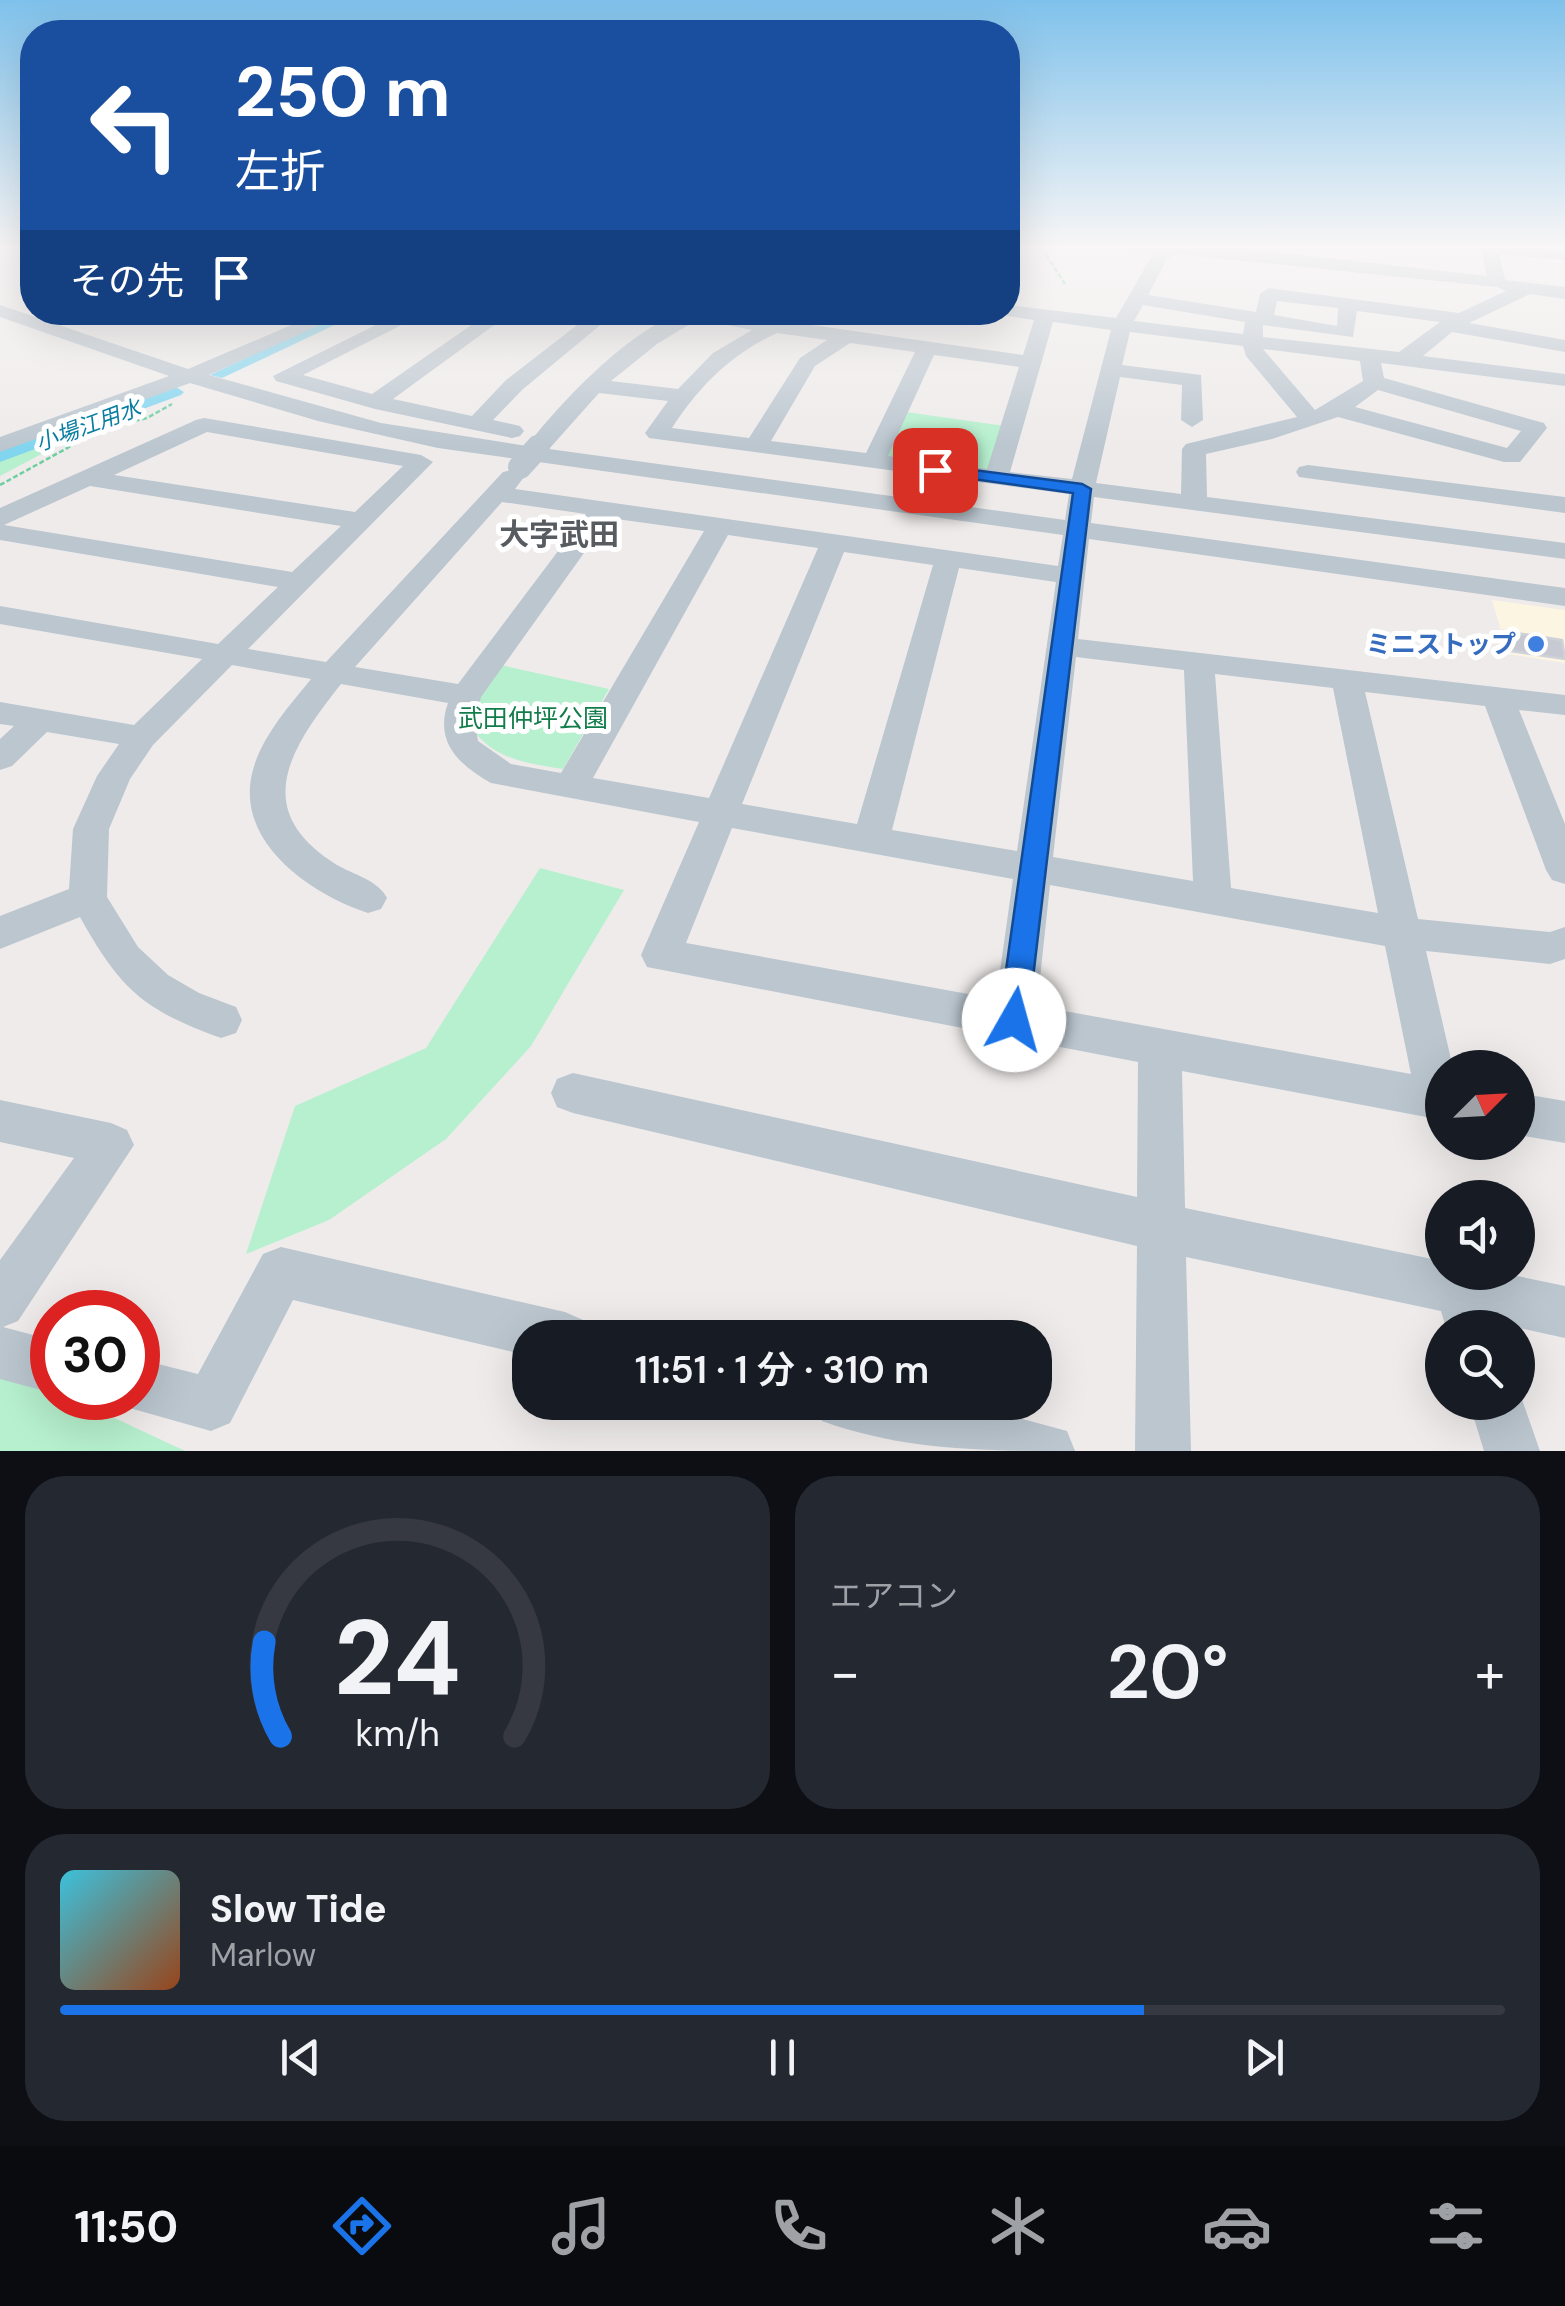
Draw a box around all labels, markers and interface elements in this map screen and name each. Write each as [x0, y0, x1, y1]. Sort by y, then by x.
text: 250 m [235, 47, 451, 138]
icon: left [70, 60, 200, 190]
text: 左折 [235, 142, 325, 201]
icon: arrive [204, 250, 259, 305]
text: その先 [70, 256, 184, 306]
water label: 小場江用水 [32, 392, 147, 458]
pin [893, 428, 978, 513]
icon: arrive [908, 443, 963, 498]
district label: 大字武田 [499, 515, 619, 554]
place label: ミニストップ [1366, 628, 1516, 661]
marker: ミニストップ [1525, 633, 1547, 655]
park label: 武田仲坪公園 [458, 702, 608, 735]
position arrow [962, 968, 1066, 1072]
north arrow [1425, 1050, 1535, 1160]
map controls [1425, 1050, 1535, 1420]
button: sound [1425, 1180, 1535, 1290]
speed limit sign: 30 [30, 1290, 160, 1420]
button: search [1425, 1310, 1535, 1420]
text: 11:51 · 1 分 · 310 m [635, 1345, 929, 1395]
text: エアコン [830, 1575, 958, 1617]
text: 24 [334, 1591, 461, 1726]
text: 20° [1107, 1624, 1228, 1721]
text: − [830, 1637, 860, 1709]
text: + [1475, 1637, 1505, 1709]
text: km/h [355, 1711, 440, 1757]
text: Slow Tide [210, 1884, 387, 1934]
text: Marlow [210, 1934, 316, 1976]
icon: previous [273, 2030, 328, 2085]
icon: pause [755, 2030, 810, 2085]
icon: next [1237, 2030, 1292, 2085]
icon: directions [327, 2191, 397, 2261]
icon: music [546, 2191, 616, 2261]
icon: phone [764, 2191, 834, 2261]
icon: climate [983, 2191, 1053, 2261]
icon: car [1202, 2191, 1272, 2261]
icon: filters [1421, 2191, 1491, 2261]
text: 11:50 [74, 2197, 178, 2256]

